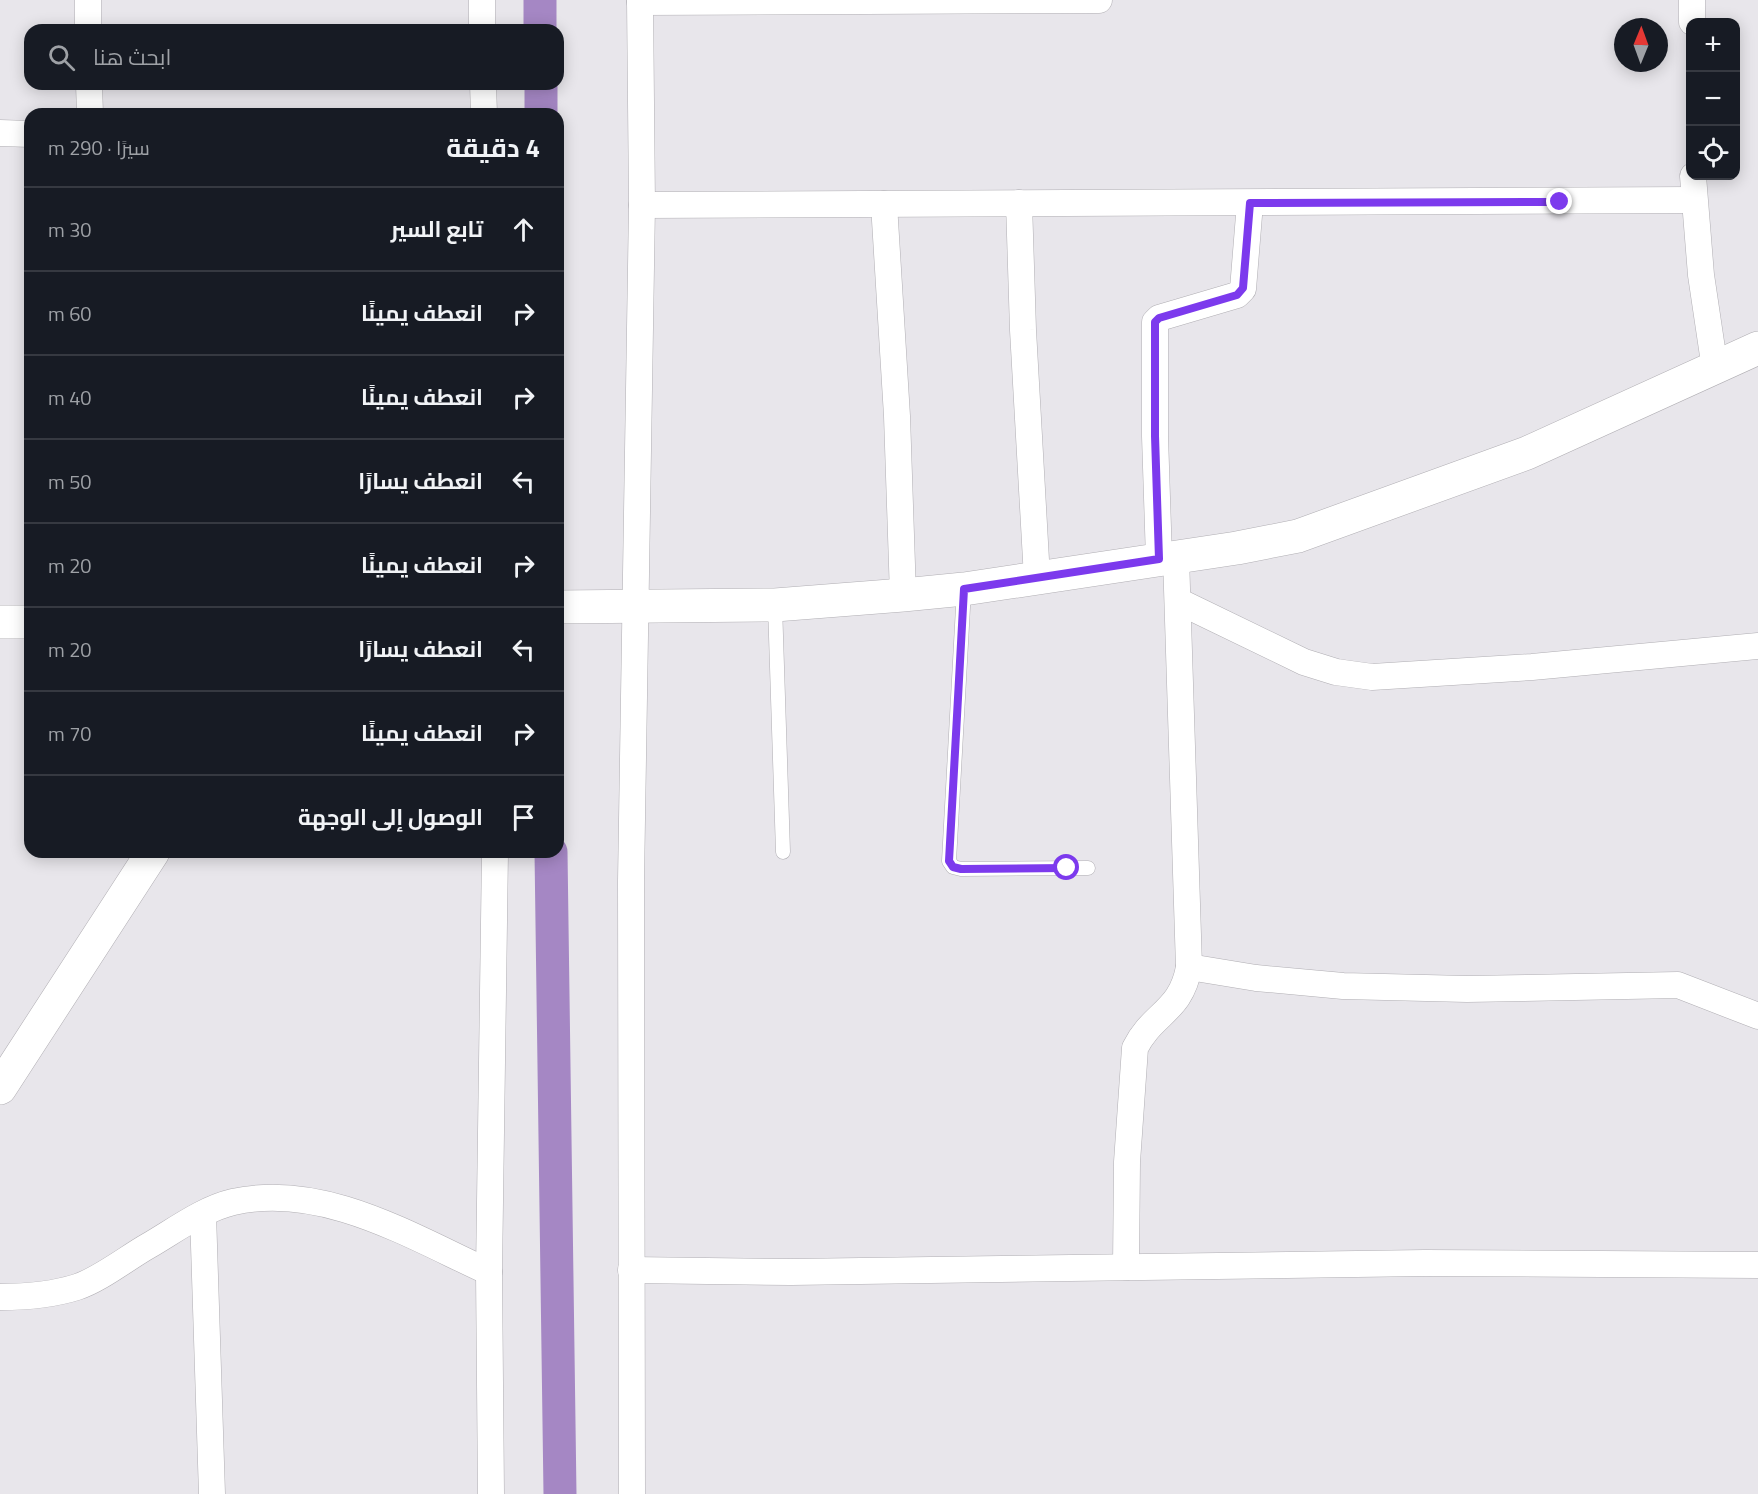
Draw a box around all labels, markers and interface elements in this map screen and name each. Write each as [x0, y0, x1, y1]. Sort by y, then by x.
north arrow [1614, 18, 1668, 72]
map controls [1686, 18, 1740, 180]
button: + [1686, 18, 1740, 72]
search box [24, 24, 564, 90]
text: ابحث هنا [93, 40, 171, 74]
icon: search [45, 41, 78, 74]
button: − [1686, 72, 1740, 126]
button: locate [1686, 126, 1740, 180]
text: 4 دقيقة [446, 128, 540, 167]
text: سيرًا · 290 m [48, 132, 150, 163]
route end [1546, 188, 1572, 214]
text: تابع السير [391, 212, 483, 246]
icon: ahead [507, 213, 540, 246]
text: 30 m [48, 214, 92, 245]
text: انعطف يمينًا [361, 296, 483, 330]
icon: right [507, 297, 540, 330]
text: 60 m [48, 298, 92, 329]
text: انعطف يمينًا [361, 380, 483, 414]
icon: right [507, 381, 540, 414]
text: 40 m [48, 382, 92, 413]
text: انعطف يسارًا [358, 464, 483, 498]
icon: left [507, 465, 540, 498]
text: 50 m [48, 466, 92, 497]
text: انعطف يمينًا [361, 548, 483, 582]
icon: right [507, 549, 540, 582]
text: 20 m [48, 550, 92, 581]
text: انعطف يسارًا [358, 632, 483, 666]
icon: left [507, 633, 540, 666]
text: 20 m [48, 634, 92, 665]
text: انعطف يمينًا [361, 716, 483, 750]
icon: right [507, 717, 540, 750]
text: 70 m [48, 718, 92, 749]
text: الوصول إلى الوجهة [298, 800, 483, 834]
icon: arrive [507, 801, 540, 834]
route start [1053, 854, 1079, 880]

